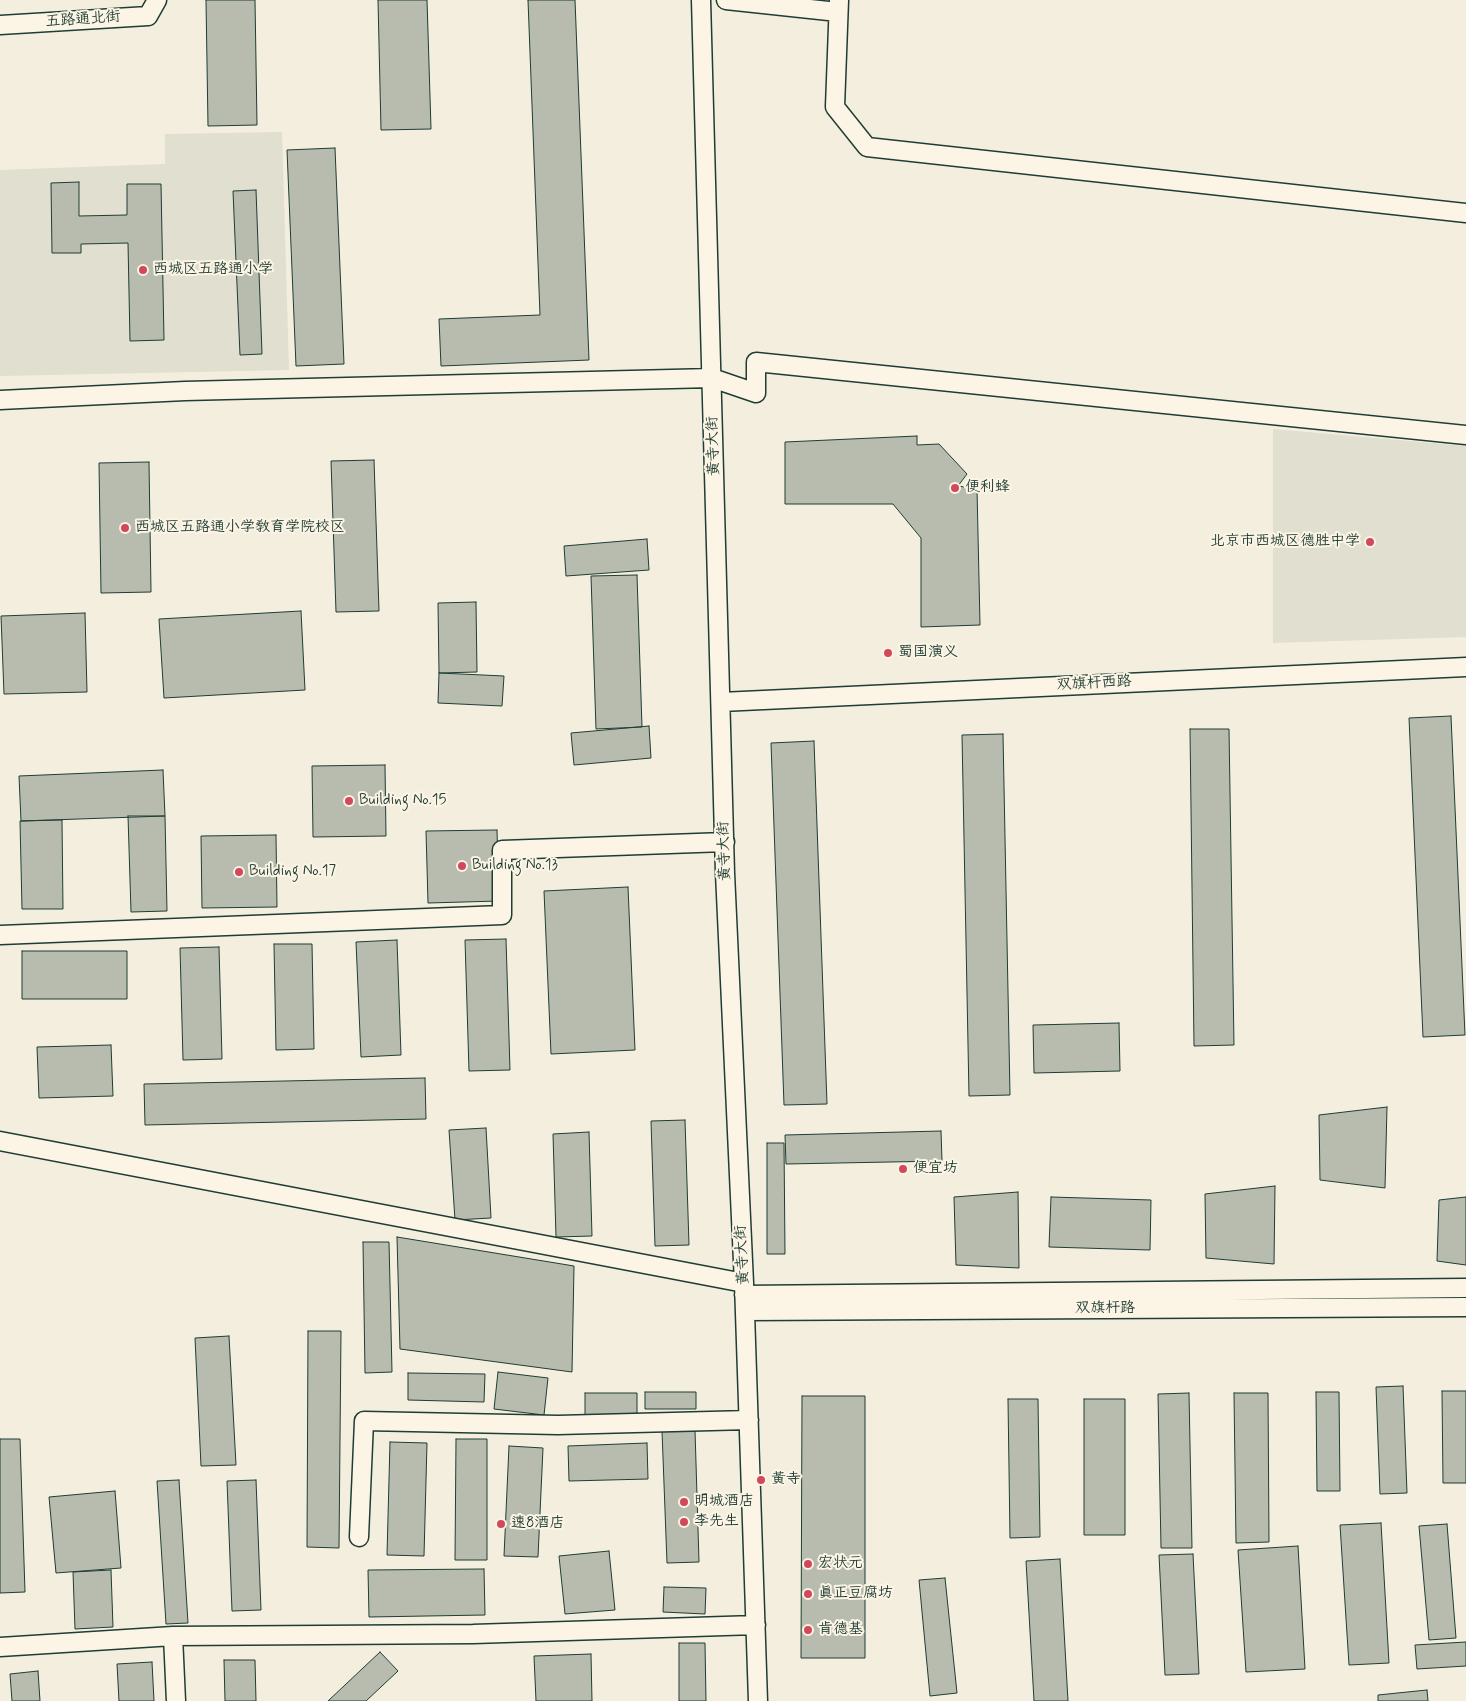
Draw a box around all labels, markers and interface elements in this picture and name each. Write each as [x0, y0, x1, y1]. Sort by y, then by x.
street label: 五路通北街 [45, 8, 121, 32]
place label: 西城区五路通小学 [153, 261, 273, 279]
marker: 西城区五路通小学 [137, 264, 149, 276]
street label: 黄寺大街 [704, 416, 724, 476]
place label: 便利蜂 [965, 479, 1010, 497]
marker: 便利蜂 [949, 482, 961, 494]
place label: 西城区五路通小学教育学院校区 [135, 519, 345, 537]
marker: 西城区五路通小学教育学院校区 [119, 522, 131, 534]
place label: 北京市西城区德胜中学 [1210, 533, 1360, 551]
marker: 北京市西城区德胜中学 [1364, 536, 1376, 548]
place label: 蜀国演义 [898, 644, 958, 662]
marker: 蜀国演义 [882, 647, 894, 659]
street label: 双旗杆西路 [1056, 673, 1132, 695]
place label: Building No.15 [359, 792, 447, 810]
marker: Building No.15 [343, 795, 355, 807]
street label: 黄寺大街 [715, 821, 735, 881]
place label: Building No.13 [472, 857, 558, 875]
marker: Building No.13 [456, 860, 468, 872]
place label: Building No.17 [249, 863, 336, 881]
marker: Building No.17 [233, 866, 245, 878]
place label: 便宜坊 [913, 1160, 958, 1178]
marker: 便宜坊 [897, 1163, 909, 1175]
street label: 黄寺大街 [732, 1225, 754, 1285]
street label: 双旗杆路 [1075, 1300, 1135, 1318]
place label: 黄寺 [771, 1471, 801, 1489]
marker: 黄寺 [755, 1474, 767, 1486]
place label: 明城酒店 [694, 1493, 754, 1511]
marker: 明城酒店 [678, 1496, 690, 1508]
place label: 李先生 [694, 1513, 739, 1531]
place label: 速8酒店 [511, 1515, 564, 1533]
marker: 李先生 [678, 1516, 690, 1528]
marker: 速8酒店 [495, 1518, 507, 1530]
place label: 宏状元 [818, 1555, 863, 1573]
marker: 宏状元 [802, 1558, 814, 1570]
place label: 真正豆腐坊 [818, 1585, 893, 1603]
marker: 真正豆腐坊 [802, 1588, 814, 1600]
place label: 肯德基 [818, 1621, 863, 1639]
marker: 肯德基 [802, 1624, 814, 1636]

